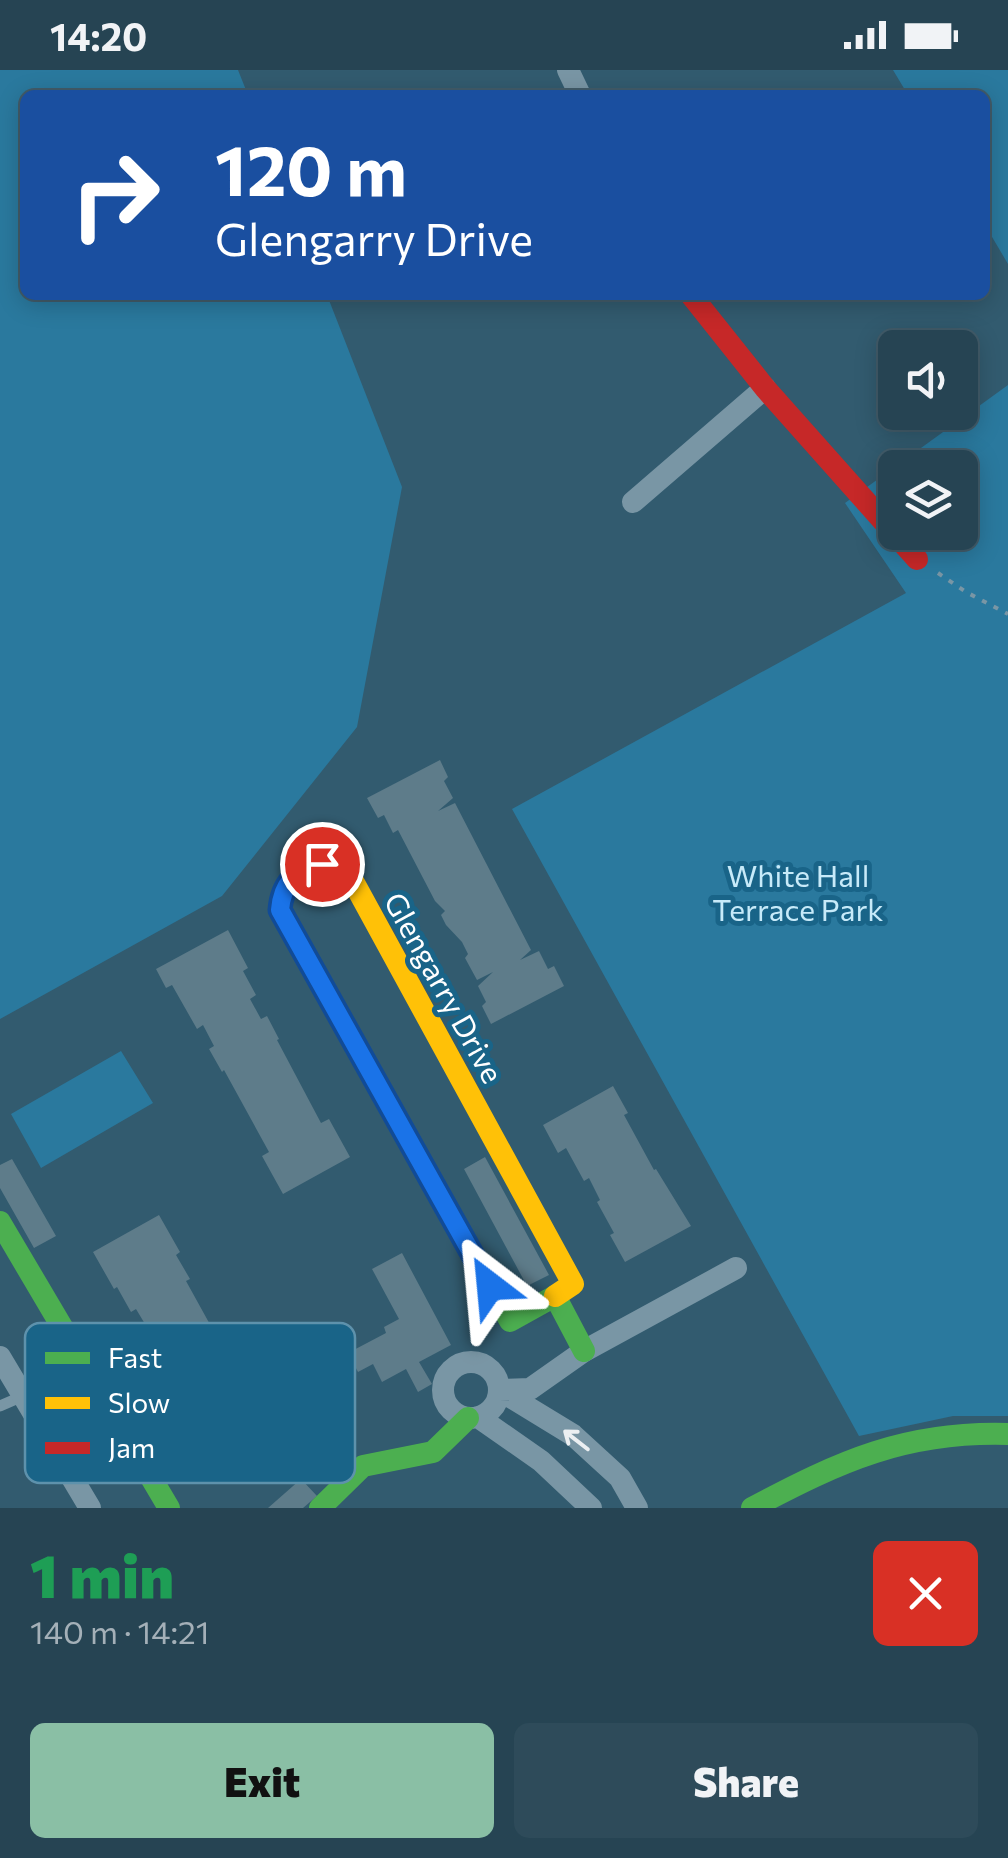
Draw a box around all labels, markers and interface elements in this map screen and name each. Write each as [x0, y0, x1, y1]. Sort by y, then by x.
text: 14:20 [50, 12, 147, 59]
text: 120 m [215, 125, 407, 210]
icon: right [50, 130, 180, 260]
text: Glengarry Drive [215, 210, 533, 265]
map controls [878, 330, 978, 550]
button: sound [878, 330, 978, 430]
button: layers [878, 450, 978, 550]
pin [280, 822, 365, 907]
icon: arrive [295, 837, 350, 892]
park label: White Hall Terrace Park [712, 856, 884, 927]
street label: Glengarry Drive [377, 885, 513, 1089]
position arrow [438, 1234, 542, 1338]
legend [25, 1323, 355, 1483]
text: Fast [108, 1340, 162, 1374]
text: Slow [108, 1385, 170, 1419]
one-way arrow [564, 1429, 590, 1451]
text: Jam [108, 1430, 155, 1464]
text: 1 min [30, 1537, 174, 1610]
button: close [873, 1541, 978, 1646]
text: 140 m · 14:21 [30, 1611, 209, 1651]
button: Exit [30, 1723, 494, 1838]
button: Share [514, 1723, 978, 1838]

